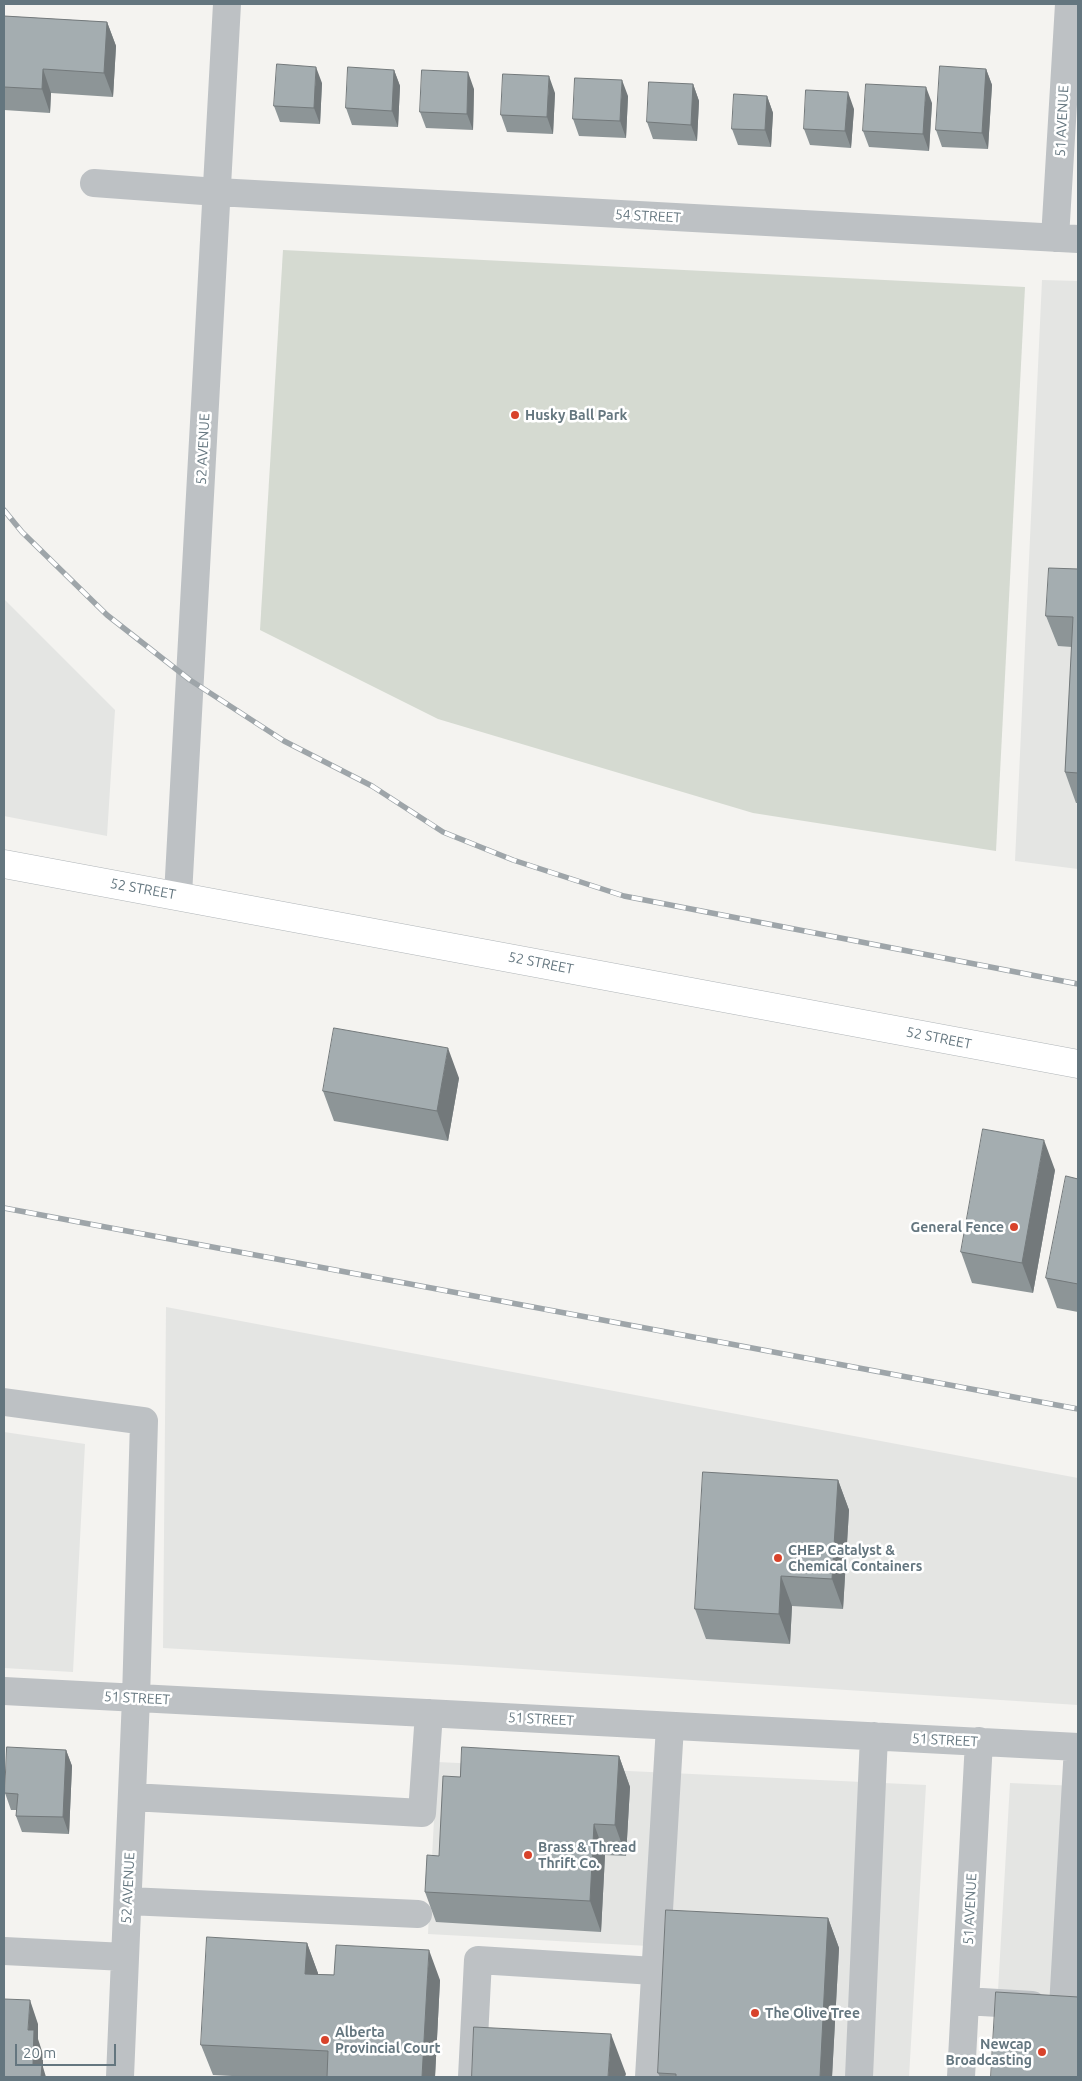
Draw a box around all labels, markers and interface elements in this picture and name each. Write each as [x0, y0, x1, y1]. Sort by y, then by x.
street label: 51 AVENUE [1052, 85, 1072, 157]
street label: 54 STREET [614, 206, 682, 226]
place label: Husky Ball Park [525, 407, 627, 423]
marker: Husky Ball Park [509, 409, 521, 421]
street label: 52 AVENUE [193, 413, 213, 485]
street label: 52 STREET [109, 875, 177, 903]
street label: 52 STREET [507, 948, 575, 978]
street label: 52 STREET [905, 1023, 973, 1053]
place label: General Fence [911, 1219, 1004, 1235]
marker: General Fence [1008, 1221, 1020, 1233]
place label: CHEP Catalyst & Chemical Containers [788, 1542, 922, 1574]
marker: CHEP Catalyst & Chemical Containers [772, 1552, 784, 1564]
street label: 51 STREET [103, 1688, 171, 1708]
street label: 51 STREET [507, 1709, 575, 1729]
street label: 51 STREET [911, 1730, 979, 1750]
place label: Brass & Thread Thrift Co. [538, 1839, 636, 1871]
marker: Brass & Thread Thrift Co. [522, 1849, 534, 1861]
street label: 52 AVENUE [118, 1852, 138, 1924]
street label: 51 AVENUE [960, 1873, 980, 1945]
place label: The Olive Tree [765, 2005, 860, 2021]
marker: The Olive Tree [749, 2007, 761, 2019]
place label: Alberta Provincial Court [335, 2024, 441, 2056]
scale bar [18, 2034, 119, 2066]
marker: Alberta Provincial Court [319, 2034, 331, 2046]
place label: Newcap Broadcasting [945, 2036, 1032, 2068]
text: 20 m [23, 2044, 56, 2061]
marker: Newcap Broadcasting [1036, 2046, 1048, 2058]

